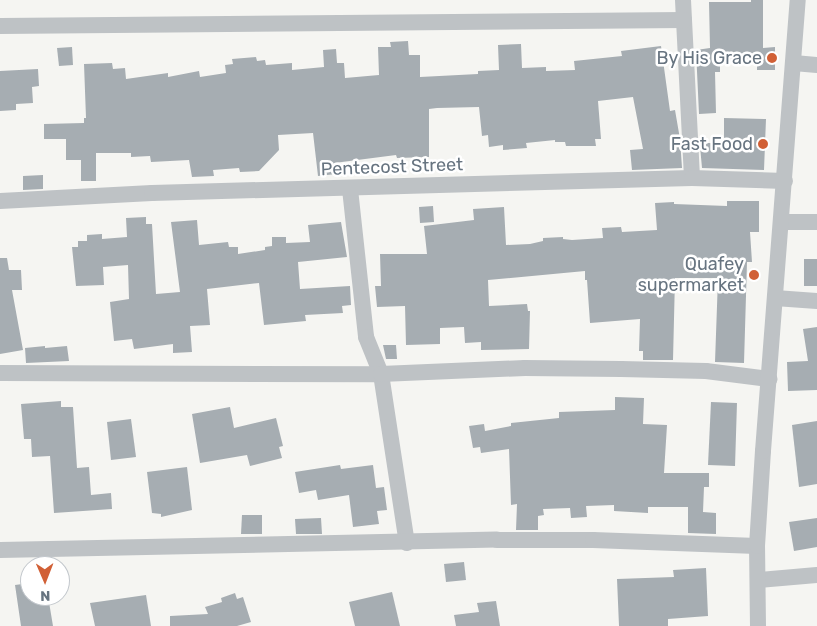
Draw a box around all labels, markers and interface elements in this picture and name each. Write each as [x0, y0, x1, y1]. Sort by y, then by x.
place label: By His Grace [656, 47, 762, 69]
marker: By His Grace [766, 52, 778, 64]
place label: Fast Food [671, 133, 753, 155]
marker: Fast Food [757, 138, 769, 150]
street label: Pentecost Street [321, 154, 463, 180]
place label: Quafey supermarket [638, 254, 744, 296]
marker: Quafey supermarket [748, 269, 760, 281]
north arrow [20, 556, 70, 606]
text: N [40, 587, 50, 604]

